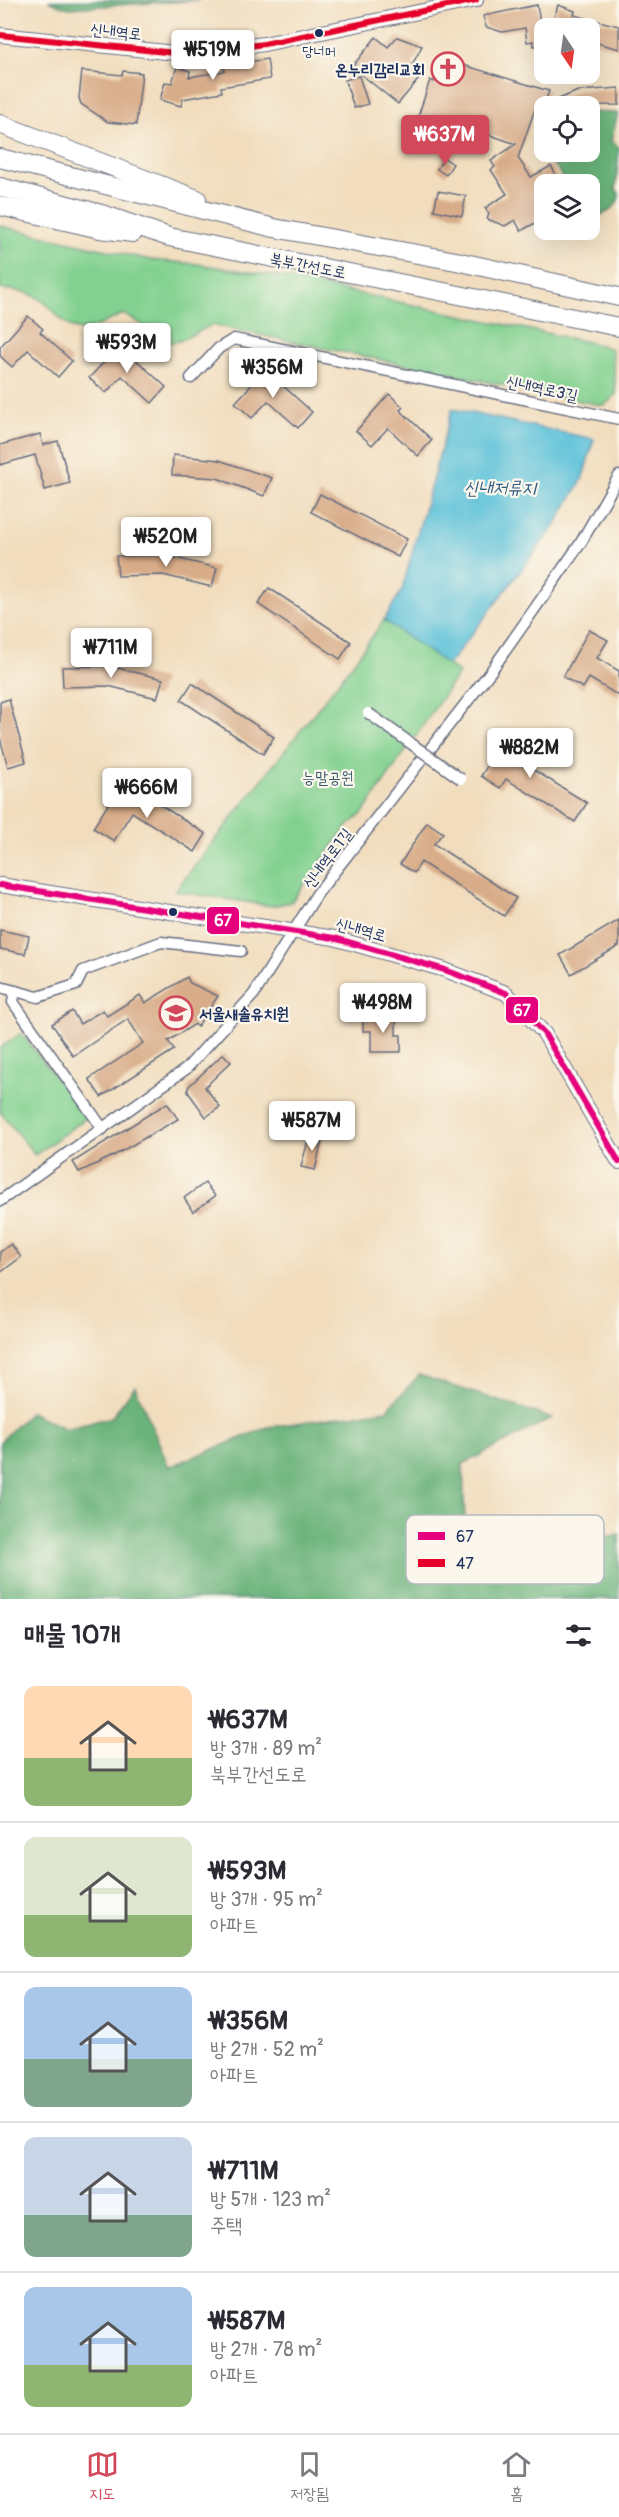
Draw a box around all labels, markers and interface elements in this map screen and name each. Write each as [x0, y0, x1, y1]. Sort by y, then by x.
north arrow [534, 18, 600, 84]
map controls [534, 18, 600, 240]
street label: 신내역로 [89, 19, 143, 45]
marker: 당너머 [313, 27, 325, 39]
pin: ₩519M [171, 30, 255, 81]
text: ₩519M [185, 37, 241, 62]
place label: 당너머 [302, 43, 336, 60]
church icon: 온누리감리교회 [430, 51, 466, 87]
place label: 온누리감리교회 [335, 60, 425, 80]
button: locate [534, 96, 600, 162]
pin: ₩637M [403, 115, 487, 166]
text: ₩637M [415, 122, 475, 147]
button: layers [534, 174, 600, 240]
street label: 북부간선도로 [268, 249, 348, 283]
pin: ₩593M [85, 323, 169, 374]
text: ₩593M [98, 330, 156, 355]
pin: ₩356M [231, 348, 315, 399]
text: ₩356M [243, 355, 303, 380]
street label: 신내역로3길 [504, 372, 580, 406]
water label: 신내저류지 [464, 477, 539, 500]
pin: ₩520M [124, 517, 208, 568]
text: ₩520M [135, 524, 197, 549]
pin: ₩711M [69, 628, 153, 679]
text: ₩711M [85, 635, 137, 660]
pin: ₩882M [488, 728, 572, 779]
text: ₩882M [501, 735, 559, 760]
pin: ₩666M [105, 768, 189, 819]
park label: 능말공원 [302, 768, 354, 788]
text: ₩666M [116, 775, 178, 800]
street label: 신내역로1길 [299, 824, 357, 893]
unlabelled marker [167, 906, 179, 918]
line badge: 67 [206, 906, 240, 935]
text: 67 [214, 911, 232, 931]
street label: 신내역로 [333, 914, 388, 946]
pin: ₩498M [341, 983, 425, 1034]
text: ₩498M [354, 990, 412, 1015]
school or university icon: 서울새솔유치원 [158, 995, 194, 1031]
line badge: 67 [505, 996, 539, 1024]
text: 67 [513, 1001, 531, 1021]
place label: 서울새솔유치원 [199, 1004, 289, 1024]
pin: ₩587M [270, 1101, 354, 1152]
text: ₩587M [283, 1108, 341, 1133]
legend [406, 1515, 604, 1584]
text: 67 [456, 1527, 474, 1547]
text: 47 [456, 1554, 474, 1574]
text: 매물 10개 [24, 1619, 120, 1651]
icon: filters [562, 1619, 595, 1652]
text: ₩637M [210, 1704, 288, 1736]
icon: home [72, 1710, 144, 1782]
text: 방 3개 · 89 m² [210, 1736, 322, 1761]
text: 북부간선도로 [210, 1762, 307, 1787]
text: ₩593M [210, 1855, 286, 1887]
icon: home [72, 1861, 144, 1933]
text: 방 3개 · 95 m² [210, 1887, 323, 1912]
text: 아파트 [210, 1913, 258, 1938]
text: ₩356M [210, 2005, 288, 2037]
icon: home [72, 2011, 144, 2083]
text: 방 2개 · 52 m² [210, 2037, 324, 2062]
text: 아파트 [210, 2063, 258, 2088]
text: ₩711M [210, 2155, 278, 2187]
icon: home [72, 2161, 144, 2233]
text: 방 5개 · 123 m² [210, 2187, 331, 2212]
text: 주택 [210, 2213, 242, 2238]
text: ₩587M [210, 2305, 285, 2337]
icon: home [72, 2311, 144, 2383]
text: 방 2개 · 78 m² [210, 2337, 322, 2362]
text: 아파트 [210, 2363, 258, 2388]
tab: 지도 [86, 2448, 119, 2504]
tab: 저장됨 [290, 2448, 329, 2504]
tab: 홈 [500, 2448, 533, 2504]

